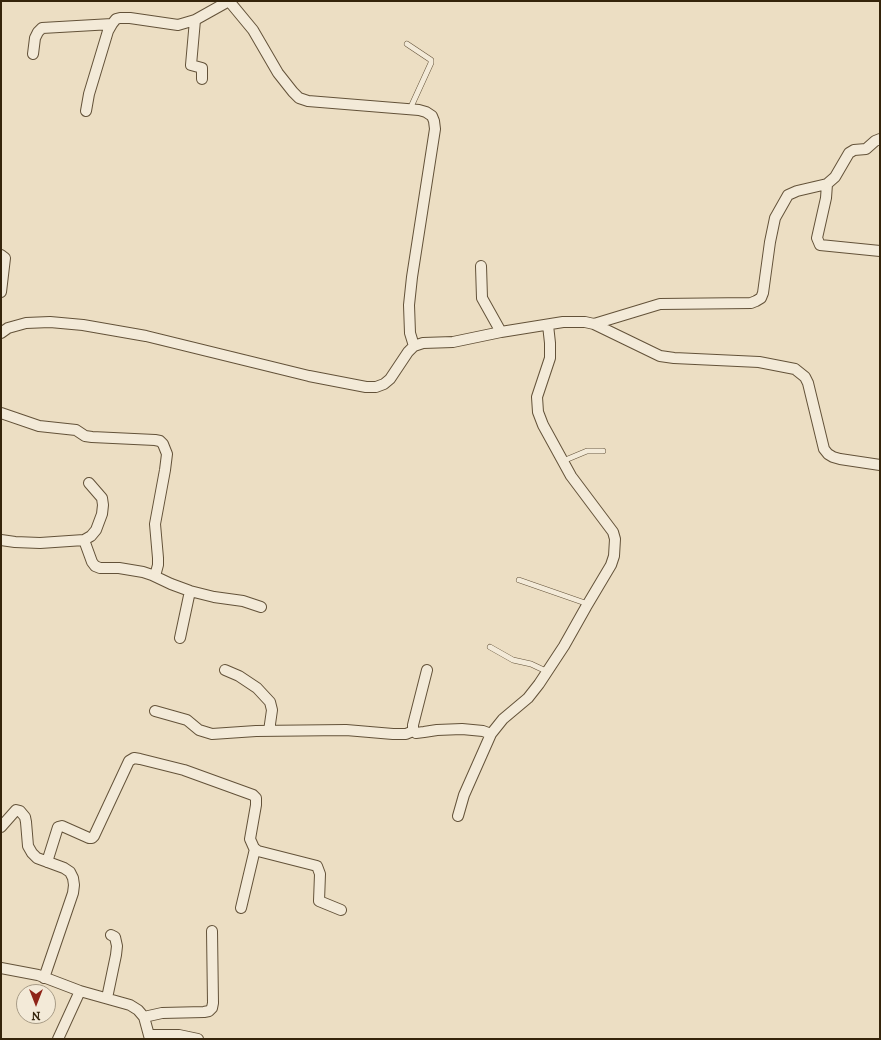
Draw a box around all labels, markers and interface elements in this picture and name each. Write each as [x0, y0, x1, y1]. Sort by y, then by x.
north arrow [16, 984, 56, 1024]
text: N [31, 1008, 41, 1022]

